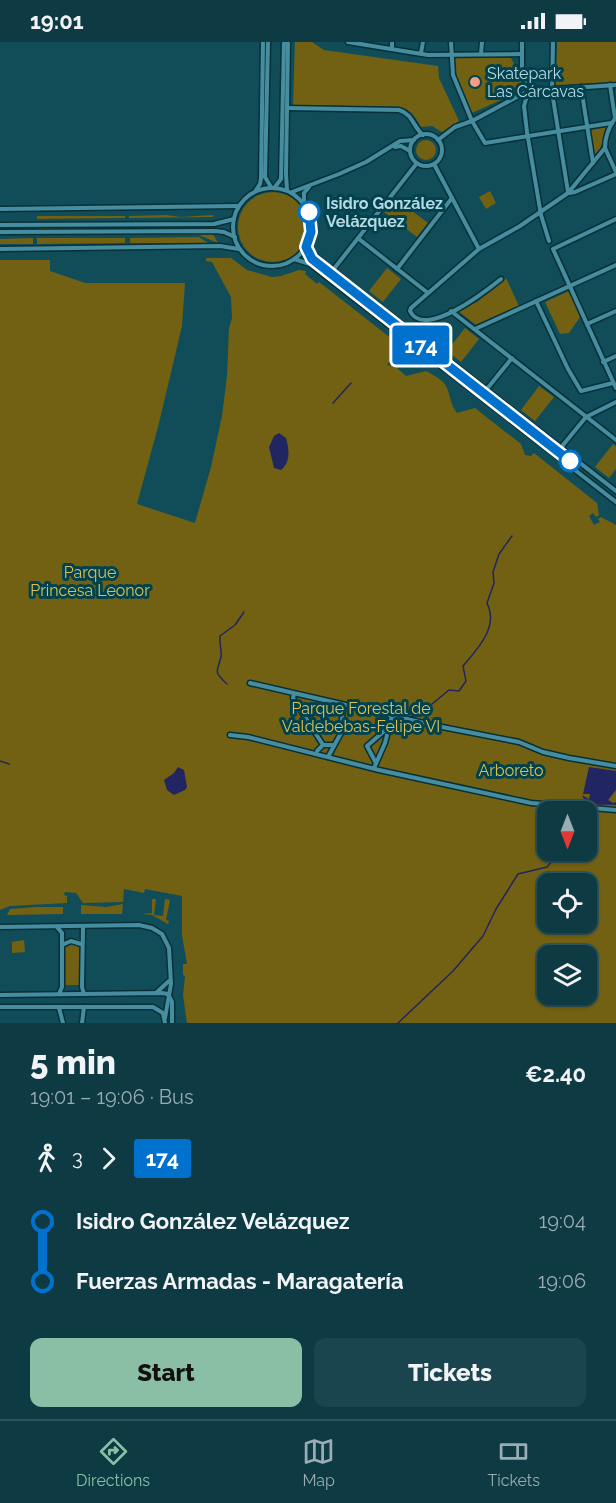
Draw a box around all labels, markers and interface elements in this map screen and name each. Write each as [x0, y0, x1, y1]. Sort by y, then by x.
text: 19:01 [30, 8, 84, 34]
place label: Skatepark Las Cárcavas [487, 64, 584, 101]
marker: Skatepark Las Cárcavas [468, 75, 482, 89]
place label: Isidro González Velázquez [326, 194, 443, 231]
marker: Isidro González Velázquez [298, 201, 320, 223]
line badge: 174 [386, 326, 456, 364]
text: 174 [404, 333, 438, 358]
unlabelled marker [559, 450, 581, 472]
park label: Parque Princesa Leonor [30, 563, 150, 600]
park label: Parque Forestal de Valdebebas-Felipe VI [282, 699, 440, 736]
park label: Arboreto [478, 761, 544, 780]
north arrow [537, 801, 597, 861]
map controls [537, 801, 597, 1005]
button: locate [537, 873, 597, 933]
button: layers [537, 945, 597, 1005]
text: 5 min [30, 1043, 116, 1082]
text: €2.40 [525, 1061, 586, 1087]
text: 19:01 – 19:06 · Bus [30, 1085, 194, 1109]
icon: walk [30, 1142, 63, 1175]
icon: forward [92, 1142, 125, 1175]
text: 3 [72, 1146, 83, 1170]
text: 174 [146, 1146, 179, 1171]
text: Isidro González Velázquez [76, 1208, 350, 1234]
text: 19:04 [539, 1209, 586, 1233]
text: Fuerzas Armadas - Maragatería [76, 1268, 404, 1294]
text: 19:06 [538, 1269, 586, 1293]
button: Start [30, 1338, 302, 1407]
button: Tickets [314, 1338, 586, 1407]
tab: Directions [76, 1435, 150, 1490]
tab: Map [302, 1435, 335, 1490]
tab: Tickets [487, 1435, 540, 1490]

